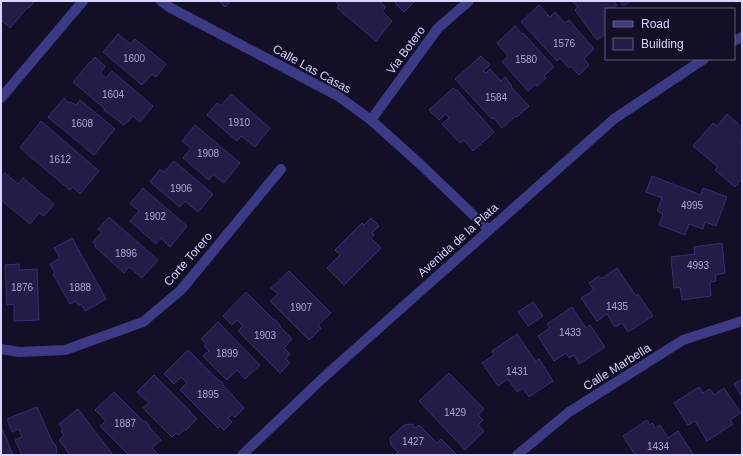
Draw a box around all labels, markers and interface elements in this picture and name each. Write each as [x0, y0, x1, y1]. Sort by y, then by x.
legend [605, 8, 735, 60]
text: Road [641, 17, 670, 31]
street label: Via Botero [384, 23, 428, 77]
text: Building [641, 37, 684, 51]
house number: 1576 [553, 38, 576, 49]
street label: Calle Las Casas [270, 42, 354, 96]
house number: 1600 [123, 53, 146, 64]
house number: 1580 [515, 54, 538, 65]
house number: 1604 [102, 89, 125, 100]
house number: 1584 [485, 92, 508, 103]
house number: 1910 [228, 117, 251, 128]
house number: 1608 [71, 118, 94, 129]
house number: 1908 [197, 148, 220, 159]
house number: 1612 [49, 154, 72, 165]
house number: 1906 [170, 183, 193, 194]
street label: Avenida de la Plata [415, 200, 501, 280]
house number: 4995 [681, 200, 704, 211]
house number: 1902 [144, 211, 167, 222]
street label: Corte Torero [161, 229, 215, 289]
house number: 1896 [115, 248, 138, 259]
house number: 4993 [687, 260, 710, 271]
house number: 1876 [11, 282, 34, 293]
house number: 1888 [69, 282, 92, 293]
house number: 1435 [606, 301, 629, 312]
house number: 1907 [290, 302, 313, 313]
house number: 1433 [559, 327, 582, 338]
house number: 1903 [254, 330, 277, 341]
street label: Calle Marbella [581, 341, 654, 393]
house number: 1899 [216, 348, 239, 359]
house number: 1431 [506, 366, 529, 377]
house number: 1895 [197, 389, 220, 400]
house number: 1429 [444, 407, 467, 418]
house number: 1887 [114, 418, 137, 429]
house number: 1427 [402, 436, 425, 447]
house number: 1434 [647, 441, 670, 452]

